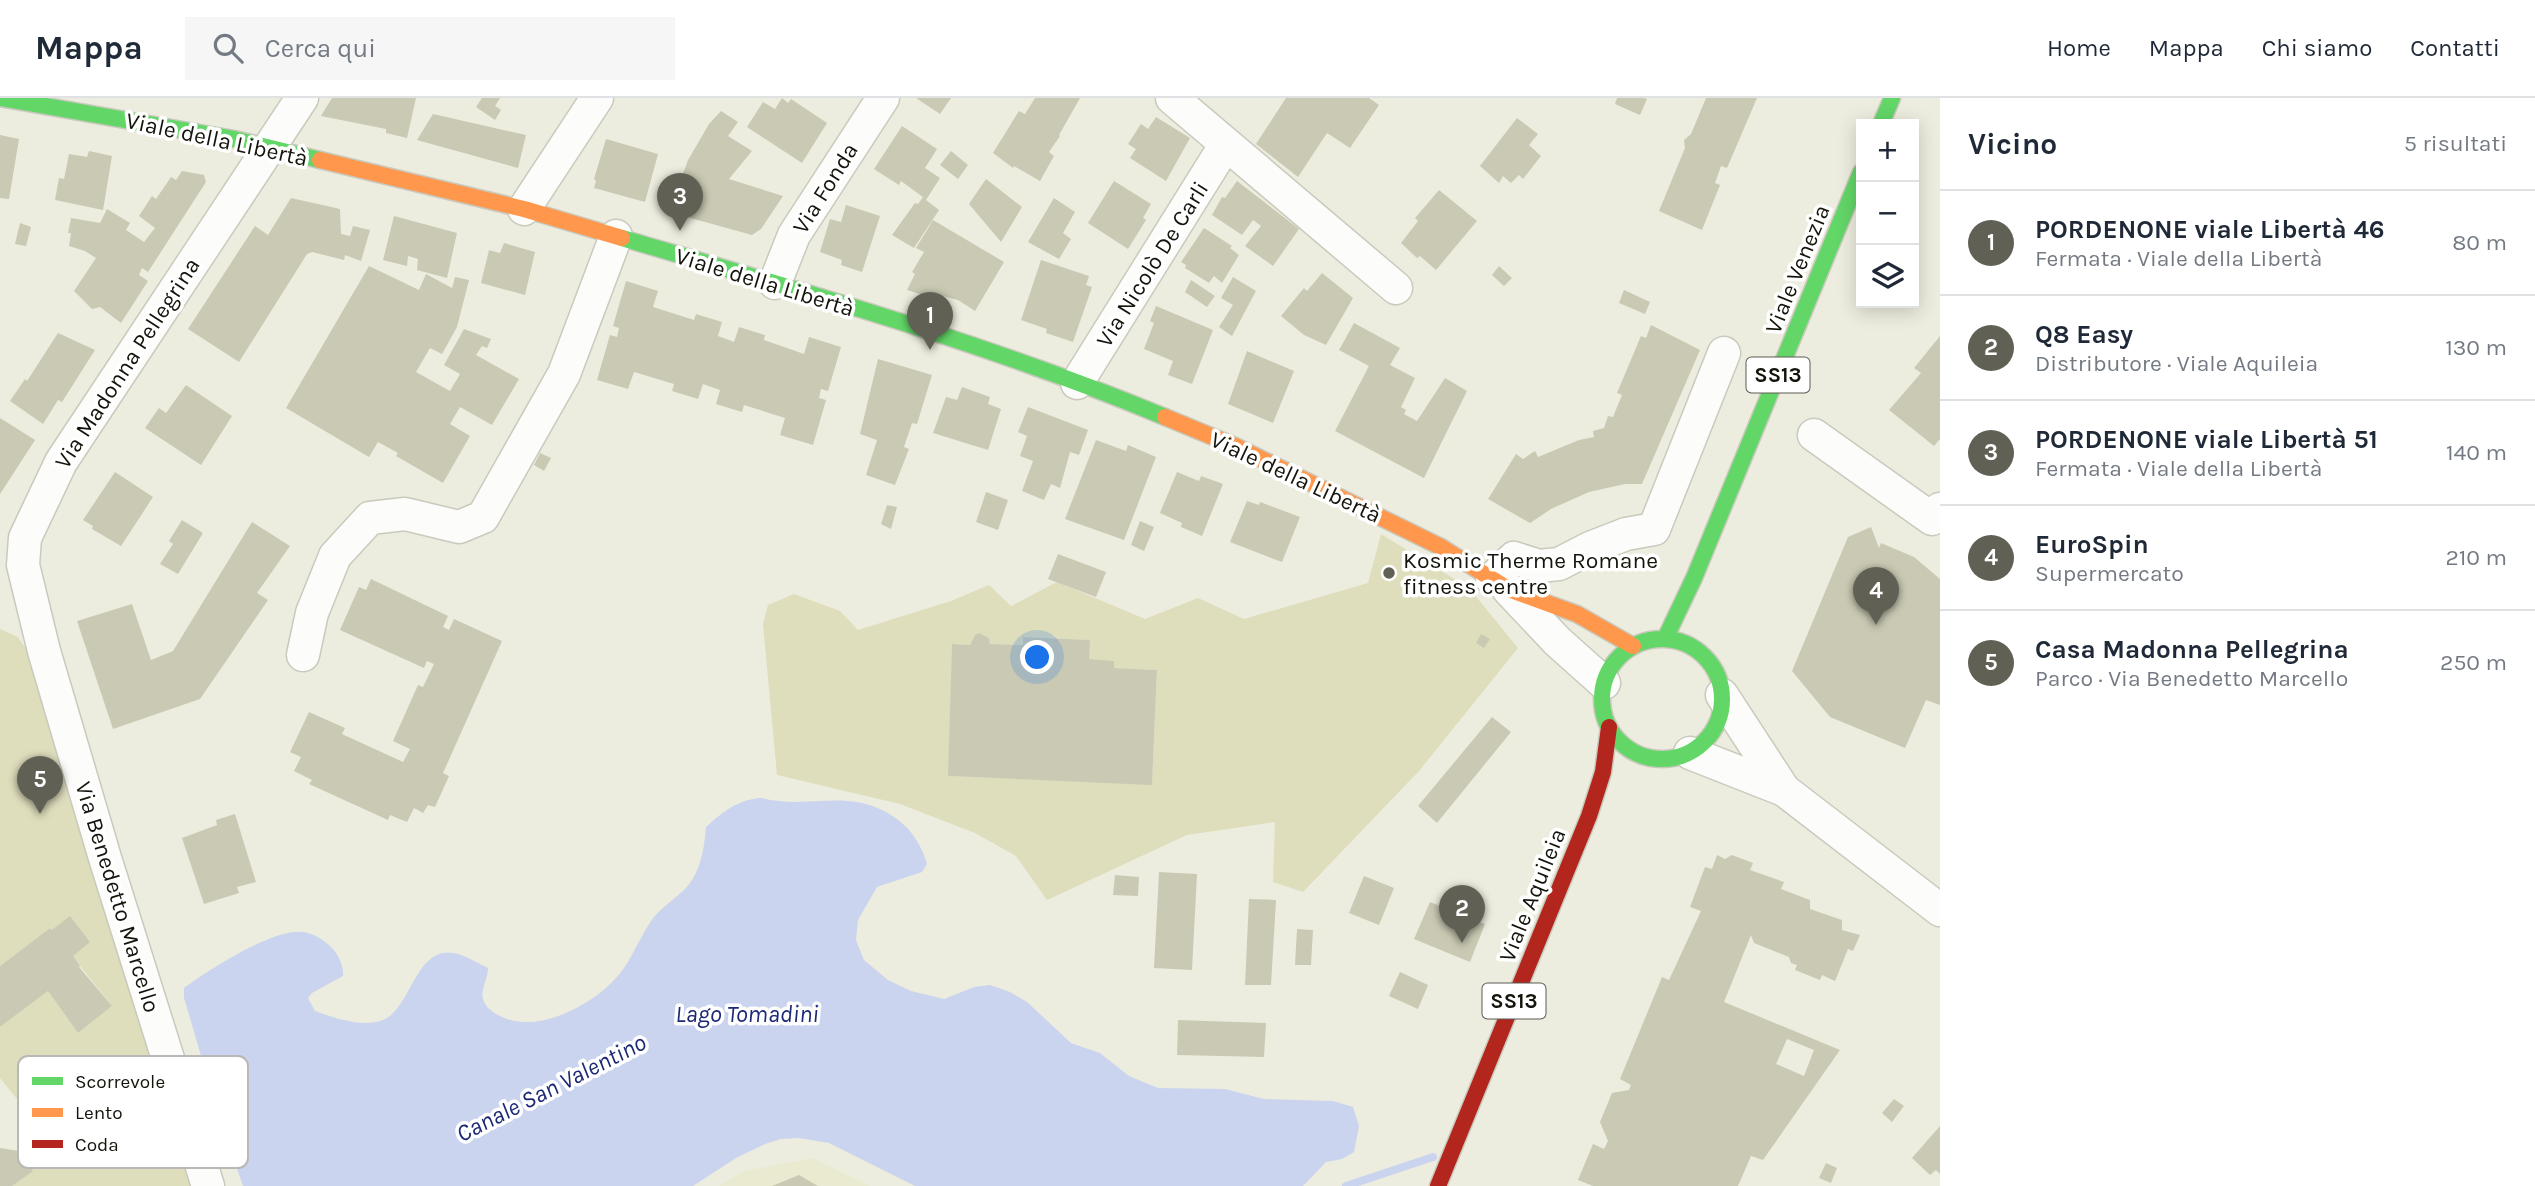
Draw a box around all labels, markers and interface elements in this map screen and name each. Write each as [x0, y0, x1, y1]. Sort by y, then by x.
search box [185, 17, 675, 80]
text: Mappa [35, 29, 143, 67]
icon: search [209, 29, 247, 67]
text: Cerca qui [265, 33, 376, 64]
text: Home [2047, 34, 2111, 62]
text: Mappa [2149, 34, 2224, 62]
text: Chi siamo [2262, 34, 2372, 62]
text: Contatti [2410, 34, 2500, 62]
street label: Viale della Libertà [123, 107, 310, 172]
map controls [1856, 119, 1919, 308]
button: + [1856, 119, 1919, 182]
text: Vicino [1968, 126, 2057, 162]
text: 5 risultati [2404, 130, 2507, 157]
street label: Via Fonda [787, 138, 864, 239]
pin: 3 [657, 173, 703, 231]
street label: Via Nicolò De Carli [1091, 176, 1214, 352]
button: − [1856, 182, 1919, 245]
street label: Viale Venezia [1759, 201, 1836, 337]
text: PORDENONE viale Libertà 46 [2035, 214, 2385, 245]
text: 1 [1987, 229, 1995, 256]
text: 80 m [2452, 229, 2507, 256]
street label: Viale della Libertà [672, 242, 857, 322]
button: layers [1856, 245, 1919, 308]
text: Fermata · Viale della Libertà [2035, 245, 2322, 272]
street label: Via Madonna Pellegrina [49, 253, 206, 474]
pin: 1 [907, 292, 953, 350]
text: Q8 Easy [2035, 319, 2133, 350]
text: 2 [1984, 334, 1998, 361]
text: 130 m [2445, 334, 2507, 361]
text: Distributore · Viale Aquileia [2035, 350, 2318, 377]
road number: SS13 [1746, 358, 1810, 392]
text: PORDENONE viale Libertà 51 [2035, 424, 2378, 455]
street label: Viale della Libertà [1206, 426, 1385, 529]
text: 3 [1984, 439, 1998, 466]
text: 140 m [2446, 439, 2507, 466]
text: Fermata · Viale della Libertà [2035, 455, 2322, 482]
text: EuroSpin [2035, 529, 2149, 560]
text: 4 [1984, 544, 1998, 571]
text: 210 m [2445, 544, 2507, 571]
place label: Kosmic Therme Romane fitness centre [1403, 547, 1658, 600]
text: Supermercato [2035, 560, 2184, 587]
marker: Kosmic Therme Romane fitness centre [1381, 565, 1397, 581]
pin: 4 [1853, 567, 1899, 625]
text: Casa Madonna Pellegrina [2035, 634, 2349, 665]
your location [1020, 640, 1054, 674]
text: 5 [1984, 649, 1998, 676]
text: 250 m [2440, 649, 2507, 676]
text: Parco · Via Benedetto Marcello [2035, 665, 2348, 692]
pin: 5 [17, 756, 63, 814]
street label: Via Benedetto Marcello [70, 778, 166, 1016]
street label: Viale Aquileia [1493, 825, 1571, 966]
pin: 2 [1439, 885, 1485, 943]
road number: SS13 [1482, 984, 1546, 1018]
water label: Lago Tomadini [675, 1000, 819, 1028]
water label: Canale San Valentino [451, 1028, 651, 1148]
legend [18, 1056, 248, 1168]
text: Scorrevole [75, 1071, 165, 1093]
text: Lento [75, 1102, 123, 1124]
text: Coda [75, 1134, 119, 1156]

